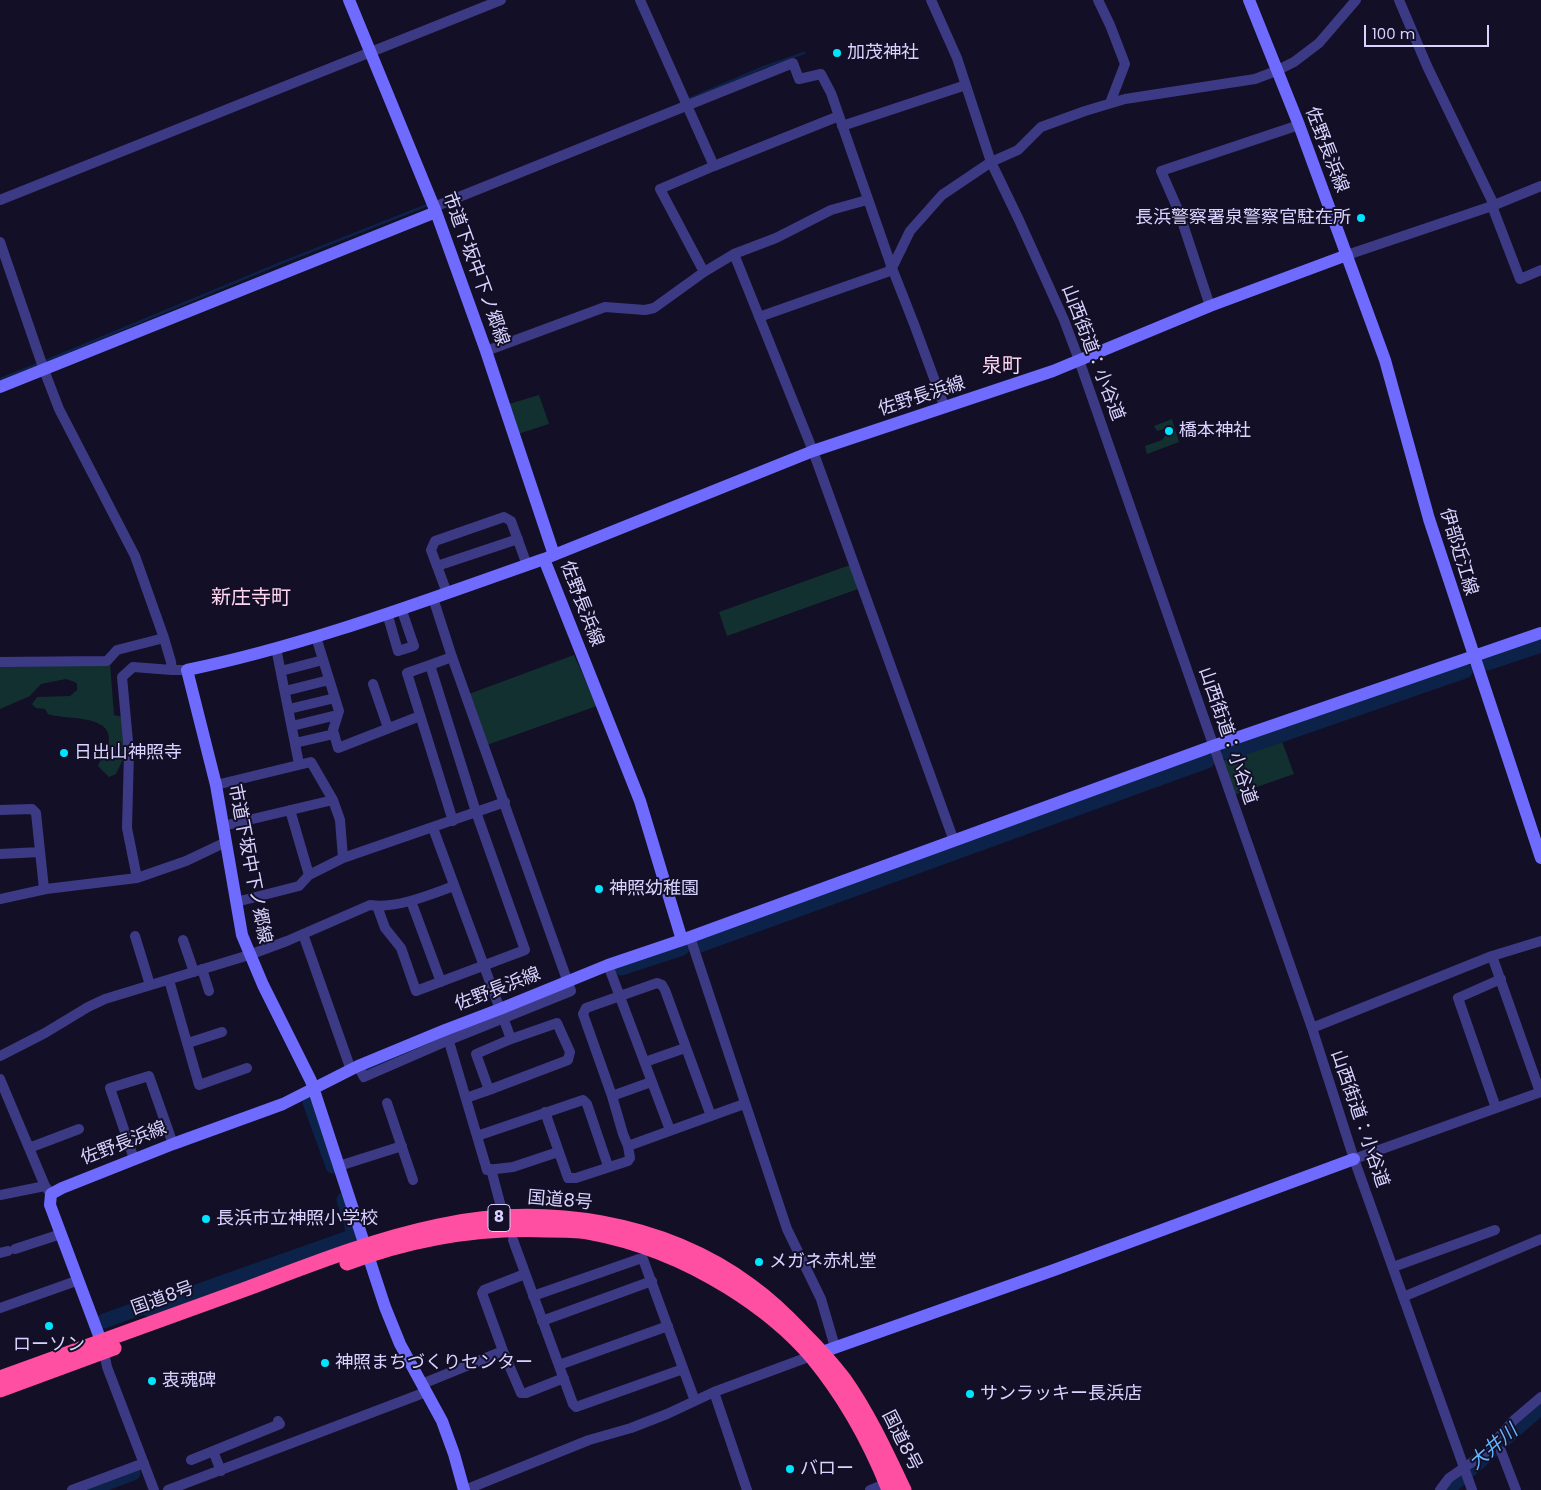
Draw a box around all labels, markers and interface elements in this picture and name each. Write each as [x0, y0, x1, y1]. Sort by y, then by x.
scale bar [1366, 15, 1491, 47]
text: 100 m [1372, 23, 1415, 44]
place label: 加茂神社 [847, 42, 919, 64]
marker: 加茂神社 [831, 47, 843, 59]
street label: 佐野長浜線 [1300, 104, 1352, 196]
street label: 市道下坂中下ノ郷線 [437, 189, 513, 349]
place label: 長浜警察署泉警察官駐在所 [1135, 207, 1351, 229]
marker: 長浜警察署泉警察官駐在所 [1355, 212, 1367, 224]
street label: 山西街道：小谷道 [1056, 282, 1128, 424]
district label: 泉町 [982, 355, 1022, 379]
street label: 佐野長浜線 [876, 373, 968, 421]
place label: 橋本神社 [1179, 420, 1251, 442]
marker: 橋本神社 [1163, 425, 1175, 437]
street label: 伊部近江線 [1435, 506, 1481, 598]
street label: 佐野長浜線 [555, 558, 607, 650]
district label: 新庄寺町 [211, 587, 291, 611]
street label: 山西街道：小谷道 [1193, 664, 1261, 808]
place label: 日出山神照寺 [74, 742, 182, 764]
marker: 日出山神照寺 [58, 747, 70, 759]
street label: 市道下坂中下ノ郷線 [223, 782, 275, 946]
place label: 神照幼稚園 [609, 878, 699, 900]
marker: 神照幼稚園 [593, 883, 605, 895]
street label: 佐野長浜線 [452, 964, 544, 1016]
street label: 山西街道：小谷道 [1325, 1047, 1393, 1191]
street label: 佐野長浜線 [78, 1118, 170, 1170]
street label: 国道8号 [527, 1187, 593, 1215]
road number: 8 [488, 1204, 510, 1232]
place label: 長浜市立神照小学校 [216, 1208, 378, 1230]
marker: 長浜市立神照小学校 [200, 1213, 212, 1225]
place label: メガネ赤札堂 [769, 1251, 877, 1273]
marker: メガネ赤札堂 [753, 1256, 765, 1268]
street label: 国道8号 [129, 1278, 197, 1320]
marker: ローソン [43, 1320, 55, 1332]
place label: ローソン [13, 1334, 85, 1356]
place label: 神照まちづくりセンター [335, 1352, 533, 1374]
marker: 神照まちづくりセンター [319, 1357, 331, 1369]
place label: 衷魂碑 [162, 1370, 216, 1392]
marker: 衷魂碑 [146, 1375, 158, 1387]
place label: サンラッキー長浜店 [980, 1383, 1142, 1405]
marker: サンラッキー長浜店 [964, 1388, 976, 1400]
street label: 国道8号 [877, 1407, 925, 1475]
water label: 大井川 [1465, 1421, 1523, 1475]
place label: バロー [800, 1458, 854, 1480]
marker: バロー [784, 1463, 796, 1475]

